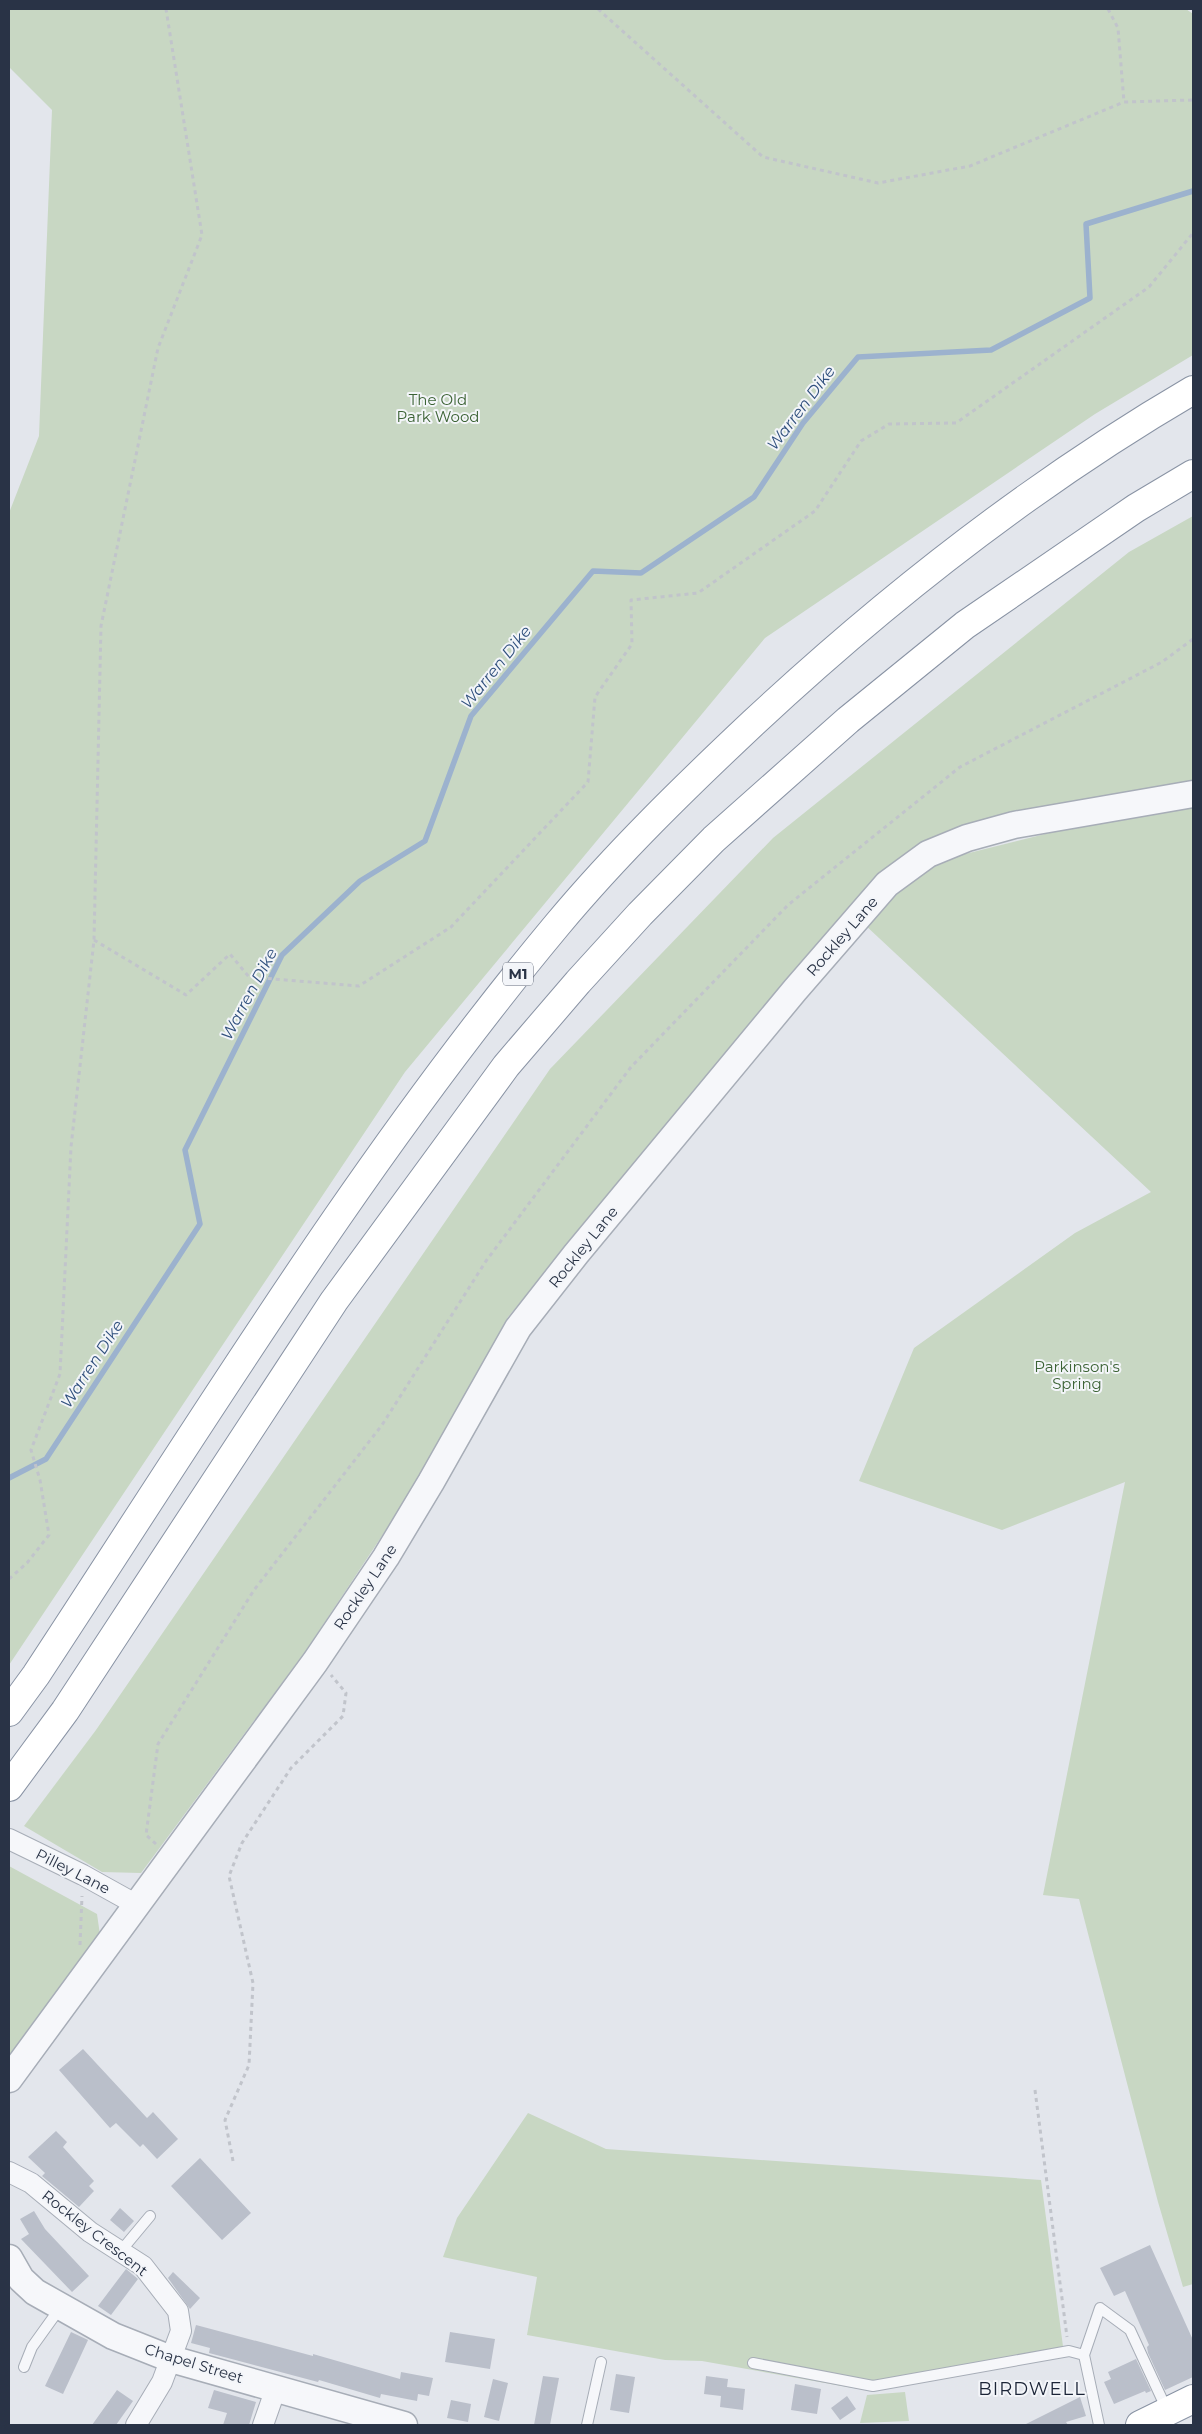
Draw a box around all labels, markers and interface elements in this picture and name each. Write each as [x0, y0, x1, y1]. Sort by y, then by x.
water label: Warren Dike [763, 362, 839, 454]
park label: The Old Park Wood [396, 390, 480, 426]
water label: Warren Dike [457, 622, 535, 712]
street label: Rockley Lane [802, 892, 882, 980]
water label: Warren Dike [217, 945, 281, 1043]
road number: M1 [503, 962, 533, 986]
street label: Rockley Lane [544, 1202, 622, 1292]
water label: Warren Dike [57, 1316, 127, 1412]
park label: Parkinson's Spring [1034, 1357, 1120, 1393]
street label: Rockley Lane [329, 1540, 401, 1634]
street label: Pilley Lane [33, 1844, 113, 1898]
street label: Rockley Crescent [38, 2186, 152, 2280]
street label: Chapel Street [142, 2339, 246, 2387]
district label: BIRDWELL [978, 2378, 1086, 2400]

